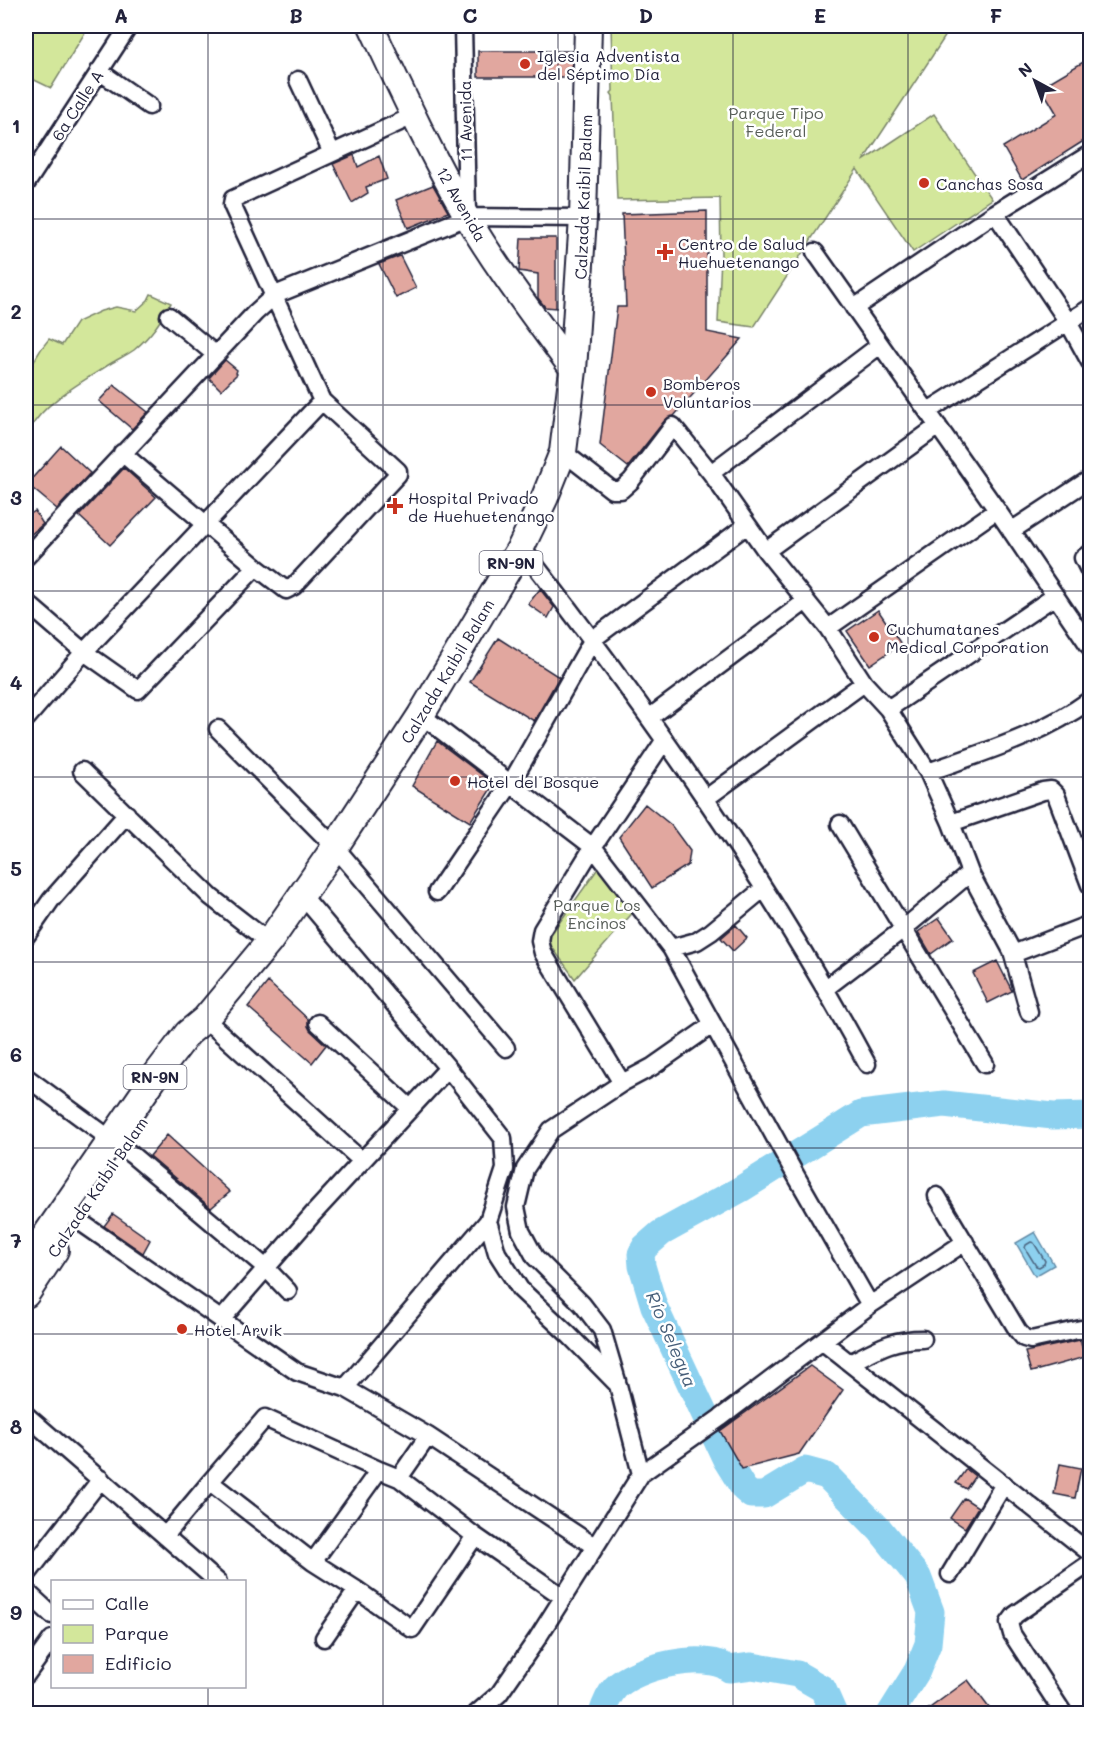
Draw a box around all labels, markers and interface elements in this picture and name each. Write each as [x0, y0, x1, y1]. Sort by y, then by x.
text: A [114, 2, 128, 28]
text: B [289, 2, 303, 28]
text: C [463, 2, 478, 28]
text: D [639, 2, 653, 28]
text: E [814, 2, 826, 28]
text: F [990, 2, 1003, 28]
place label: Iglesia Adventista del Séptimo Día [537, 45, 680, 84]
north arrow [1005, 51, 1065, 111]
marker: Iglesia Adventista del Séptimo Día [518, 57, 532, 71]
text: N [1013, 57, 1036, 81]
street label: 6a Calle A [46, 66, 108, 144]
street label: 11 Avenida [454, 80, 476, 162]
park label: Parque Tipo Federal [729, 102, 823, 141]
text: 1 [12, 112, 20, 138]
street label: Calzada Kaibil Balam [570, 114, 596, 280]
street label: 12 Avenida [432, 163, 492, 245]
place label: Canchas Sosa [936, 173, 1044, 194]
marker: Canchas Sosa [917, 176, 931, 190]
place label: Centro de Salud Huehuetenango [678, 233, 805, 272]
marker: Centro de Salud Huehuetenango [656, 243, 674, 261]
text: 2 [10, 298, 22, 324]
place label: Bomberos Voluntarios [663, 373, 752, 412]
marker: Bomberos Voluntarios [644, 385, 658, 399]
text: 3 [10, 484, 22, 510]
place label: Hospital Privado de Huehuetenango [408, 487, 554, 526]
marker: Hospital Privado de Huehuetenango [386, 497, 404, 515]
road number: RN-9N [480, 551, 542, 575]
street label: Calzada Kaibil Balam [396, 595, 498, 747]
place label: Cuchumatanes Medical Corporation [886, 618, 1049, 657]
marker: Cuchumatanes Medical Corporation [867, 630, 881, 644]
text: 4 [10, 669, 23, 695]
place label: Hotel del Bosque [467, 771, 599, 792]
marker: Hotel del Bosque [448, 774, 462, 788]
text: 5 [10, 855, 22, 881]
park label: Parque Los Encinos [553, 894, 641, 933]
text: 6 [10, 1041, 22, 1067]
road number: RN-9N [124, 1065, 186, 1089]
street label: Calzada Kaibil Balam [42, 1113, 152, 1261]
text: 7 [10, 1227, 22, 1253]
water label: Río Selegua [641, 1287, 703, 1391]
place label: Hotel Arvik [194, 1319, 282, 1340]
marker: Hotel Arvik [175, 1322, 189, 1336]
text: 8 [10, 1413, 22, 1439]
legend [51, 1580, 246, 1688]
text: Calle [105, 1591, 149, 1615]
text: 9 [10, 1599, 22, 1625]
text: Parque [105, 1621, 169, 1645]
text: Edificio [105, 1651, 172, 1675]

